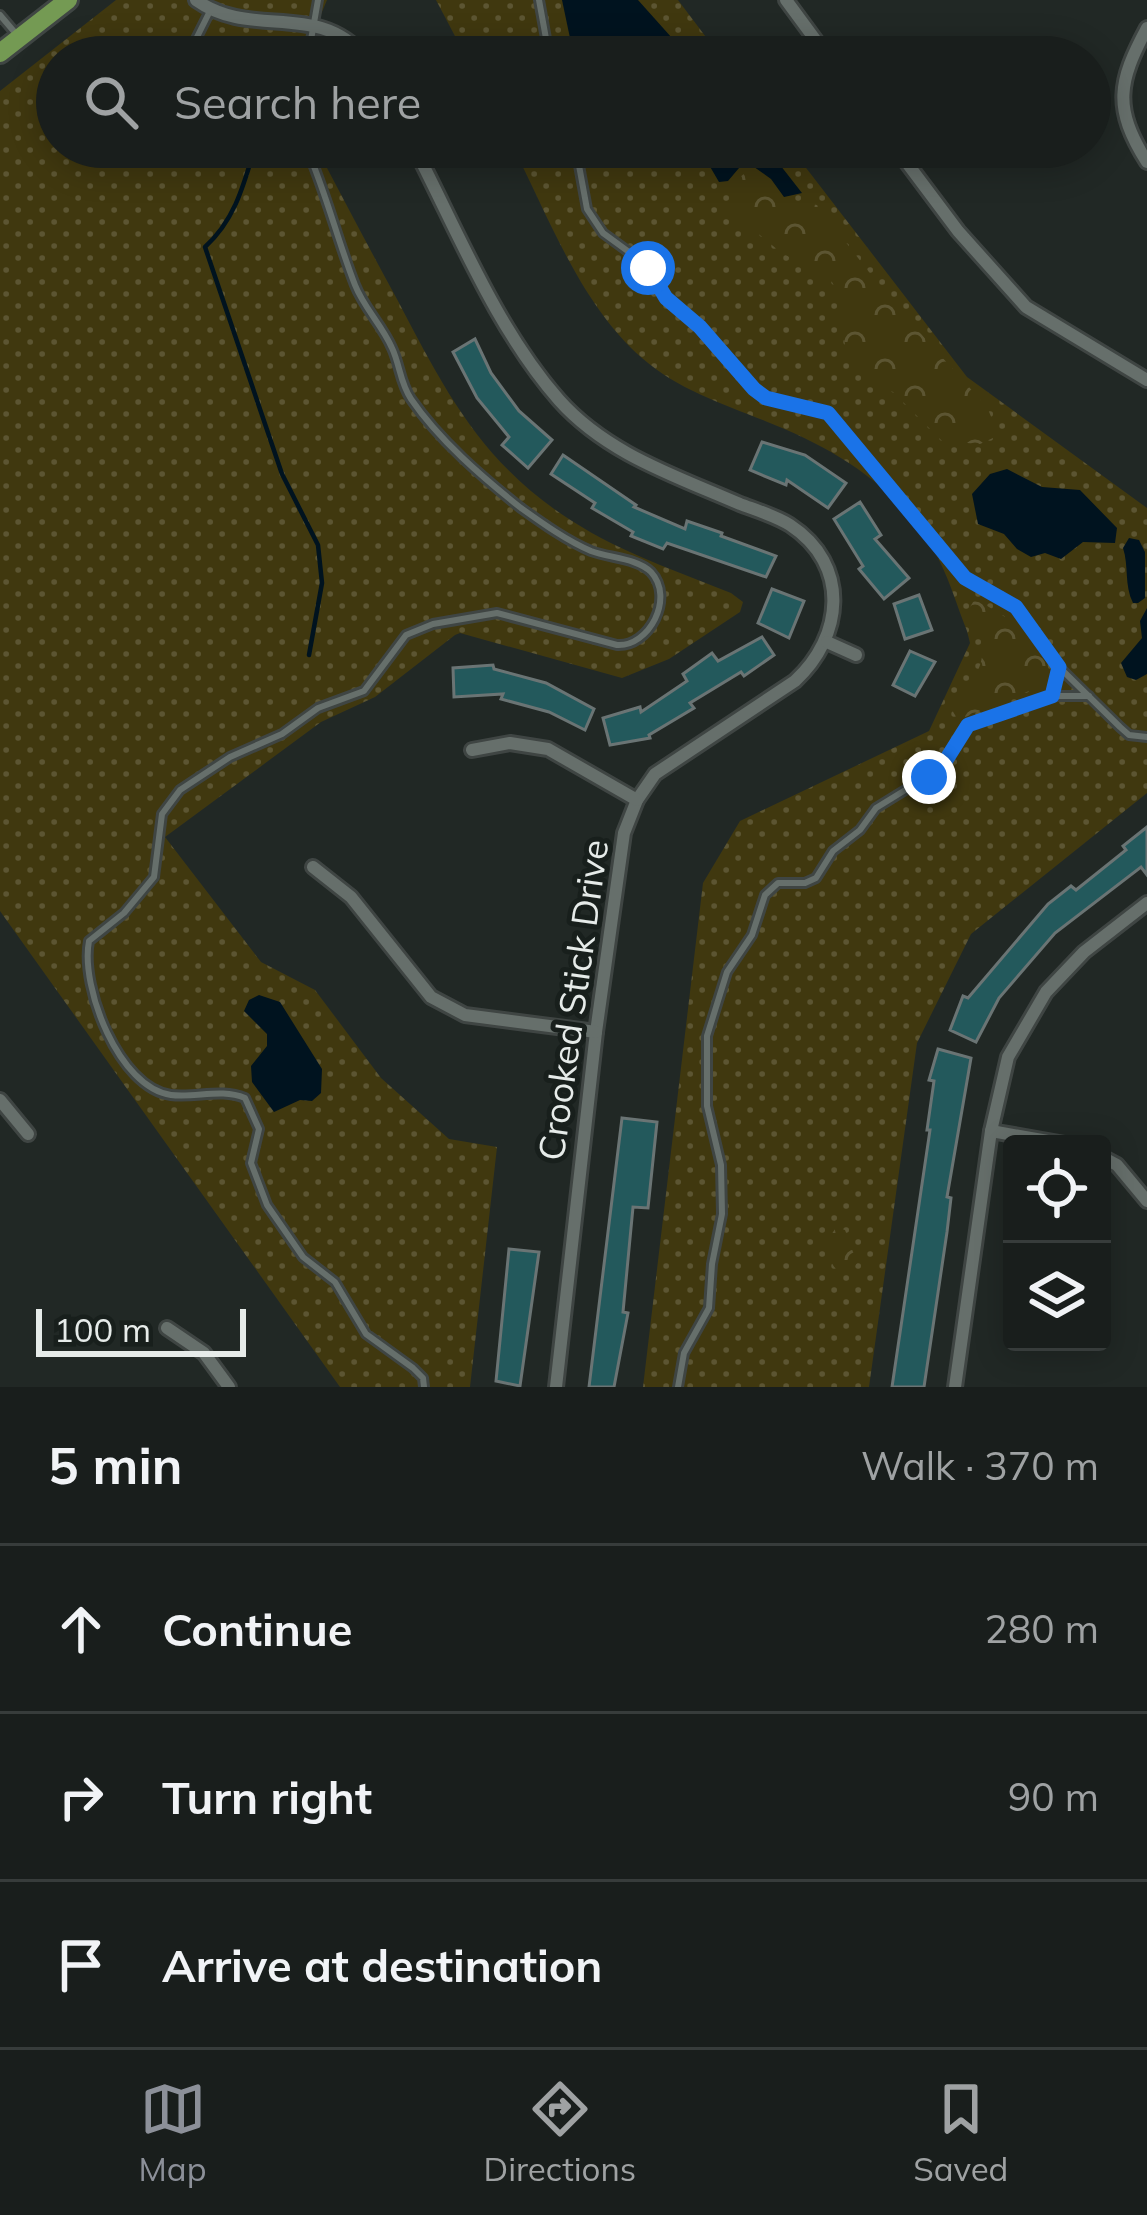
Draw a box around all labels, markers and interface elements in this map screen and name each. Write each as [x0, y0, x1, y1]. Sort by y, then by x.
search box [36, 36, 1111, 168]
icon: search [78, 69, 144, 135]
text: Search here [174, 74, 421, 130]
route start [621, 241, 675, 295]
route end [902, 750, 956, 804]
street label: Crooked Stick Drive [528, 837, 617, 1163]
map controls [1003, 1135, 1111, 1351]
button: locate [1003, 1135, 1111, 1243]
button: layers [1003, 1243, 1111, 1351]
scale bar [36, 1303, 246, 1356]
text: 100 m [54, 1309, 151, 1350]
text: 5 min [48, 1433, 183, 1497]
text: Walk · 370 m [861, 1441, 1099, 1490]
icon: ahead [48, 1596, 114, 1662]
text: Continue [162, 1601, 352, 1657]
text: 280 m [984, 1604, 1099, 1653]
icon: right [48, 1764, 114, 1830]
text: Turn right [162, 1769, 372, 1825]
text: 90 m [1008, 1772, 1099, 1821]
icon: arrive [48, 1932, 114, 1998]
text: Arrive at destination [162, 1937, 602, 1993]
tab: Map [139, 2076, 206, 2189]
tab: Directions [484, 2076, 636, 2189]
tab: Saved [913, 2076, 1008, 2189]

